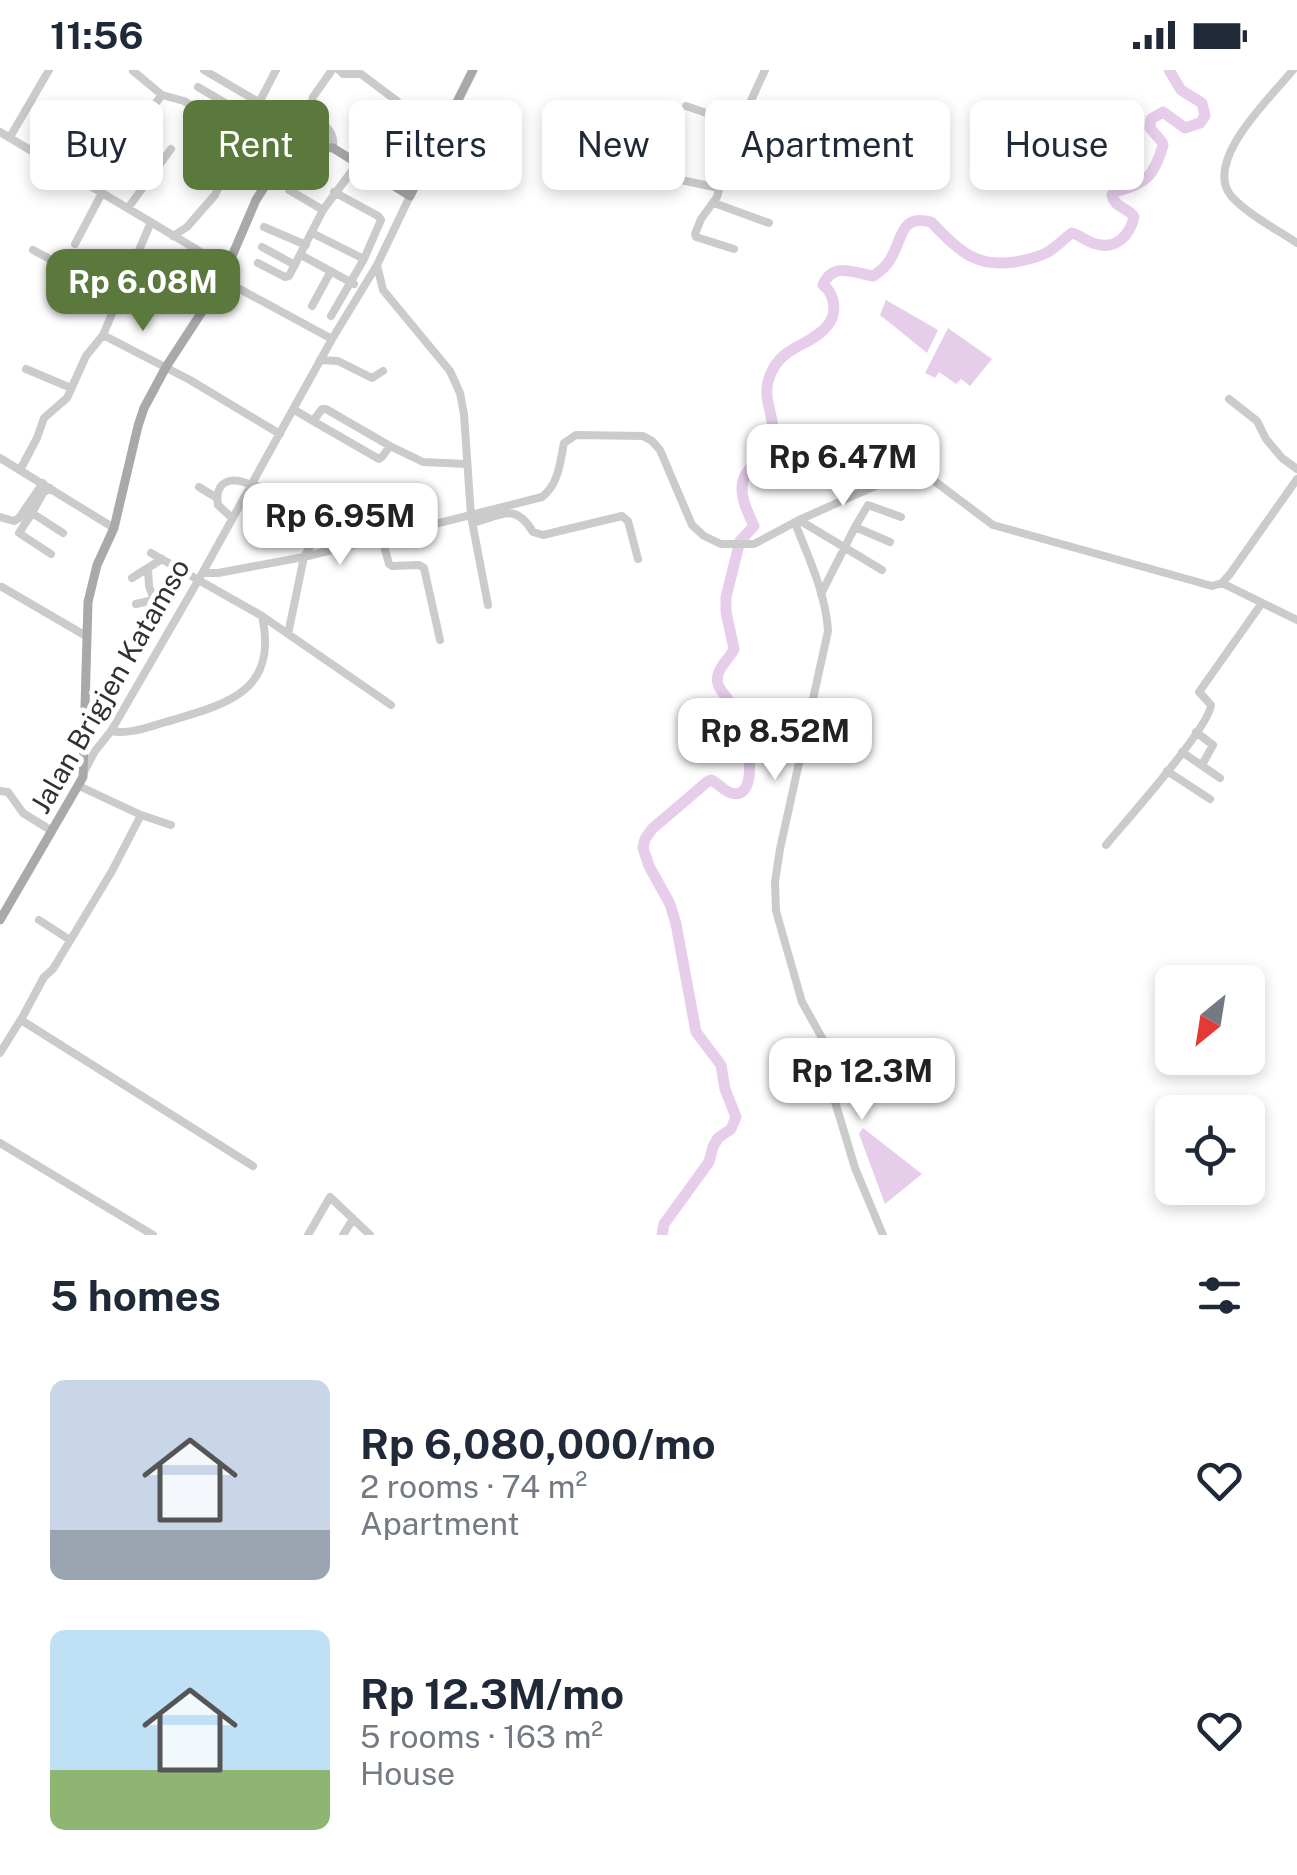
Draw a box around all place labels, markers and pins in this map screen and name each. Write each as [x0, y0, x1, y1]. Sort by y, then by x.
pin: Rp 6.08M [40, 249, 246, 334]
pin: Rp 6.47M [740, 424, 946, 509]
pin: Rp 6.95M [237, 483, 443, 568]
pin: Rp 8.52M [672, 698, 878, 783]
pin: Rp 12.3M [759, 1038, 965, 1123]

